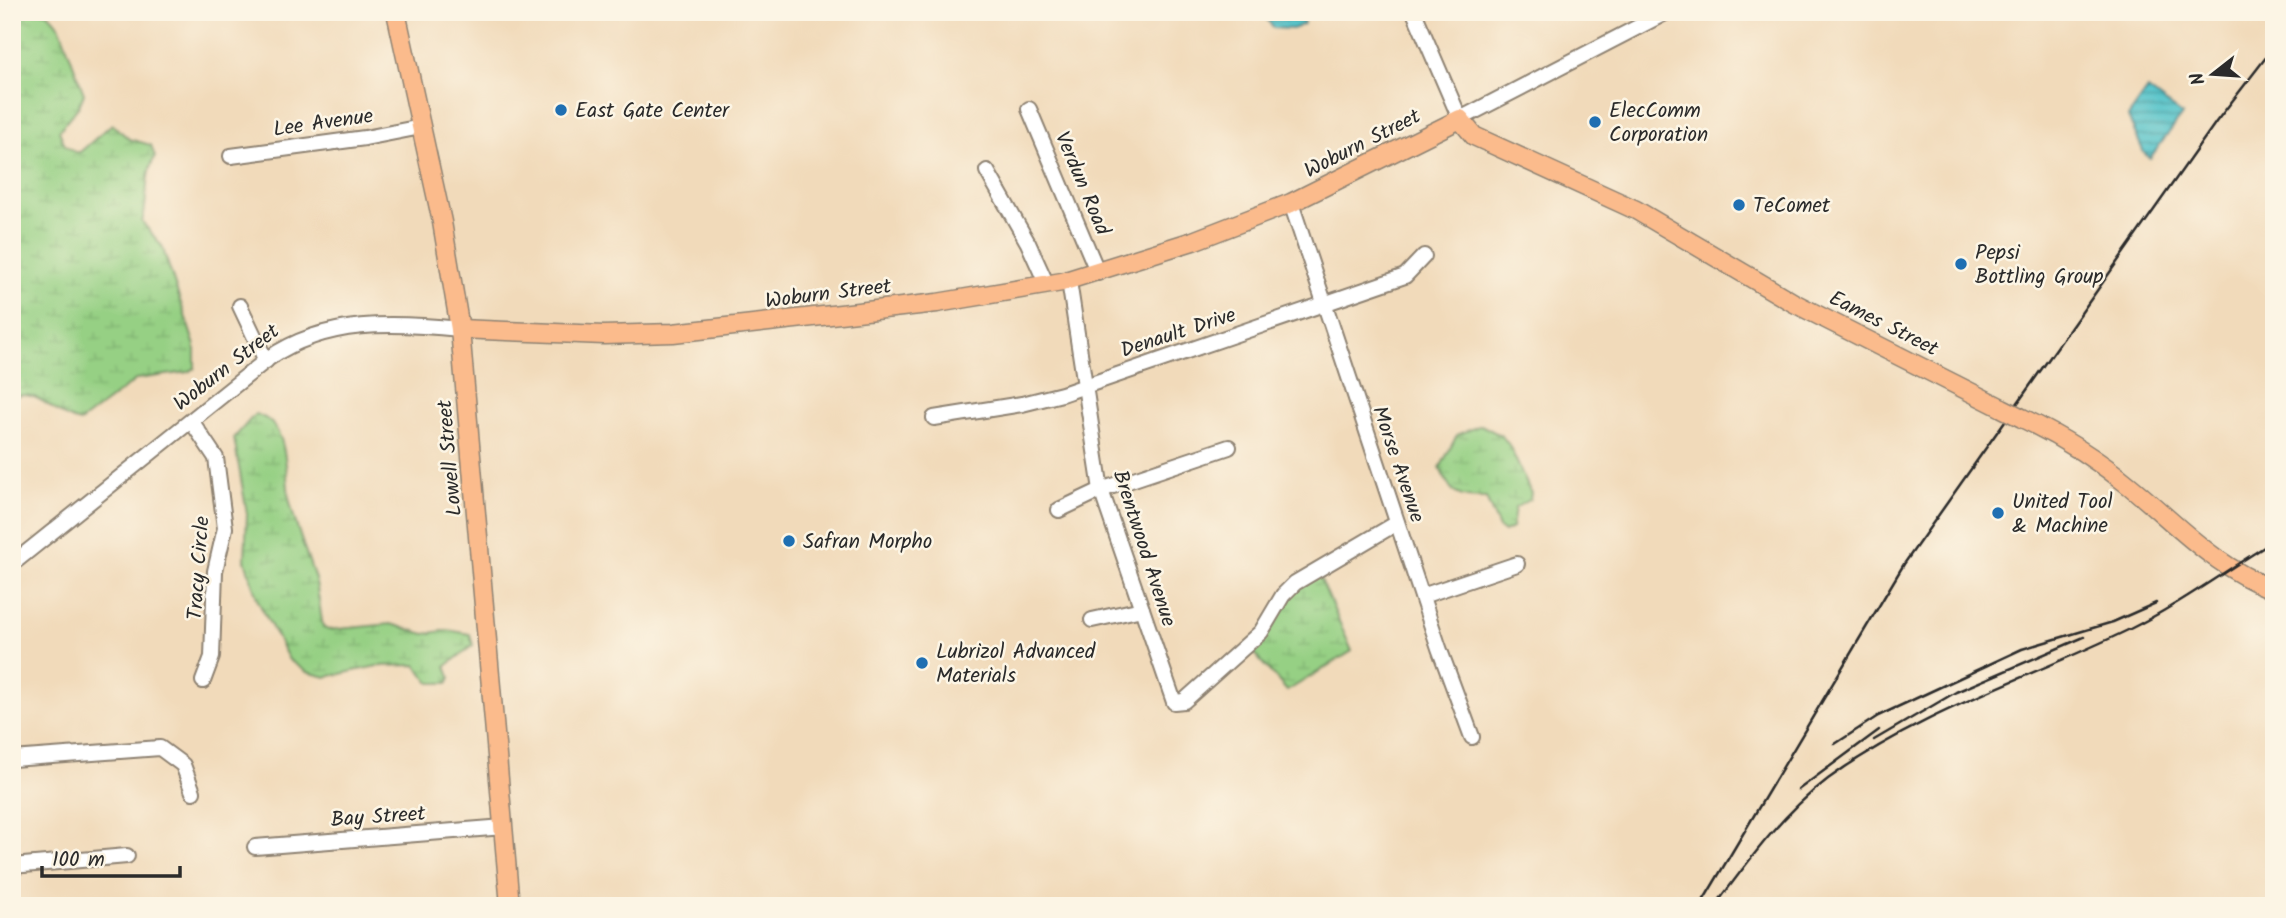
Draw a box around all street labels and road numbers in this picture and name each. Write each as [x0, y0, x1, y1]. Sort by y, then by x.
street label: Lee Avenue [271, 100, 376, 147]
street label: Woburn Street [1299, 100, 1427, 188]
street label: Verdun Road [1045, 127, 1118, 241]
street label: Woburn Street [763, 270, 894, 319]
street label: Eames Street [1823, 283, 1945, 366]
street label: Denault Drive [1116, 299, 1241, 368]
street label: Woburn Street [167, 316, 288, 420]
street label: Lowell Street [429, 398, 472, 517]
street label: Morse Avenue [1362, 402, 1433, 528]
street label: Brentwood Avenue [1103, 466, 1185, 632]
street label: Tracy Circle [179, 514, 220, 621]
street label: Bay Street [330, 798, 427, 837]

